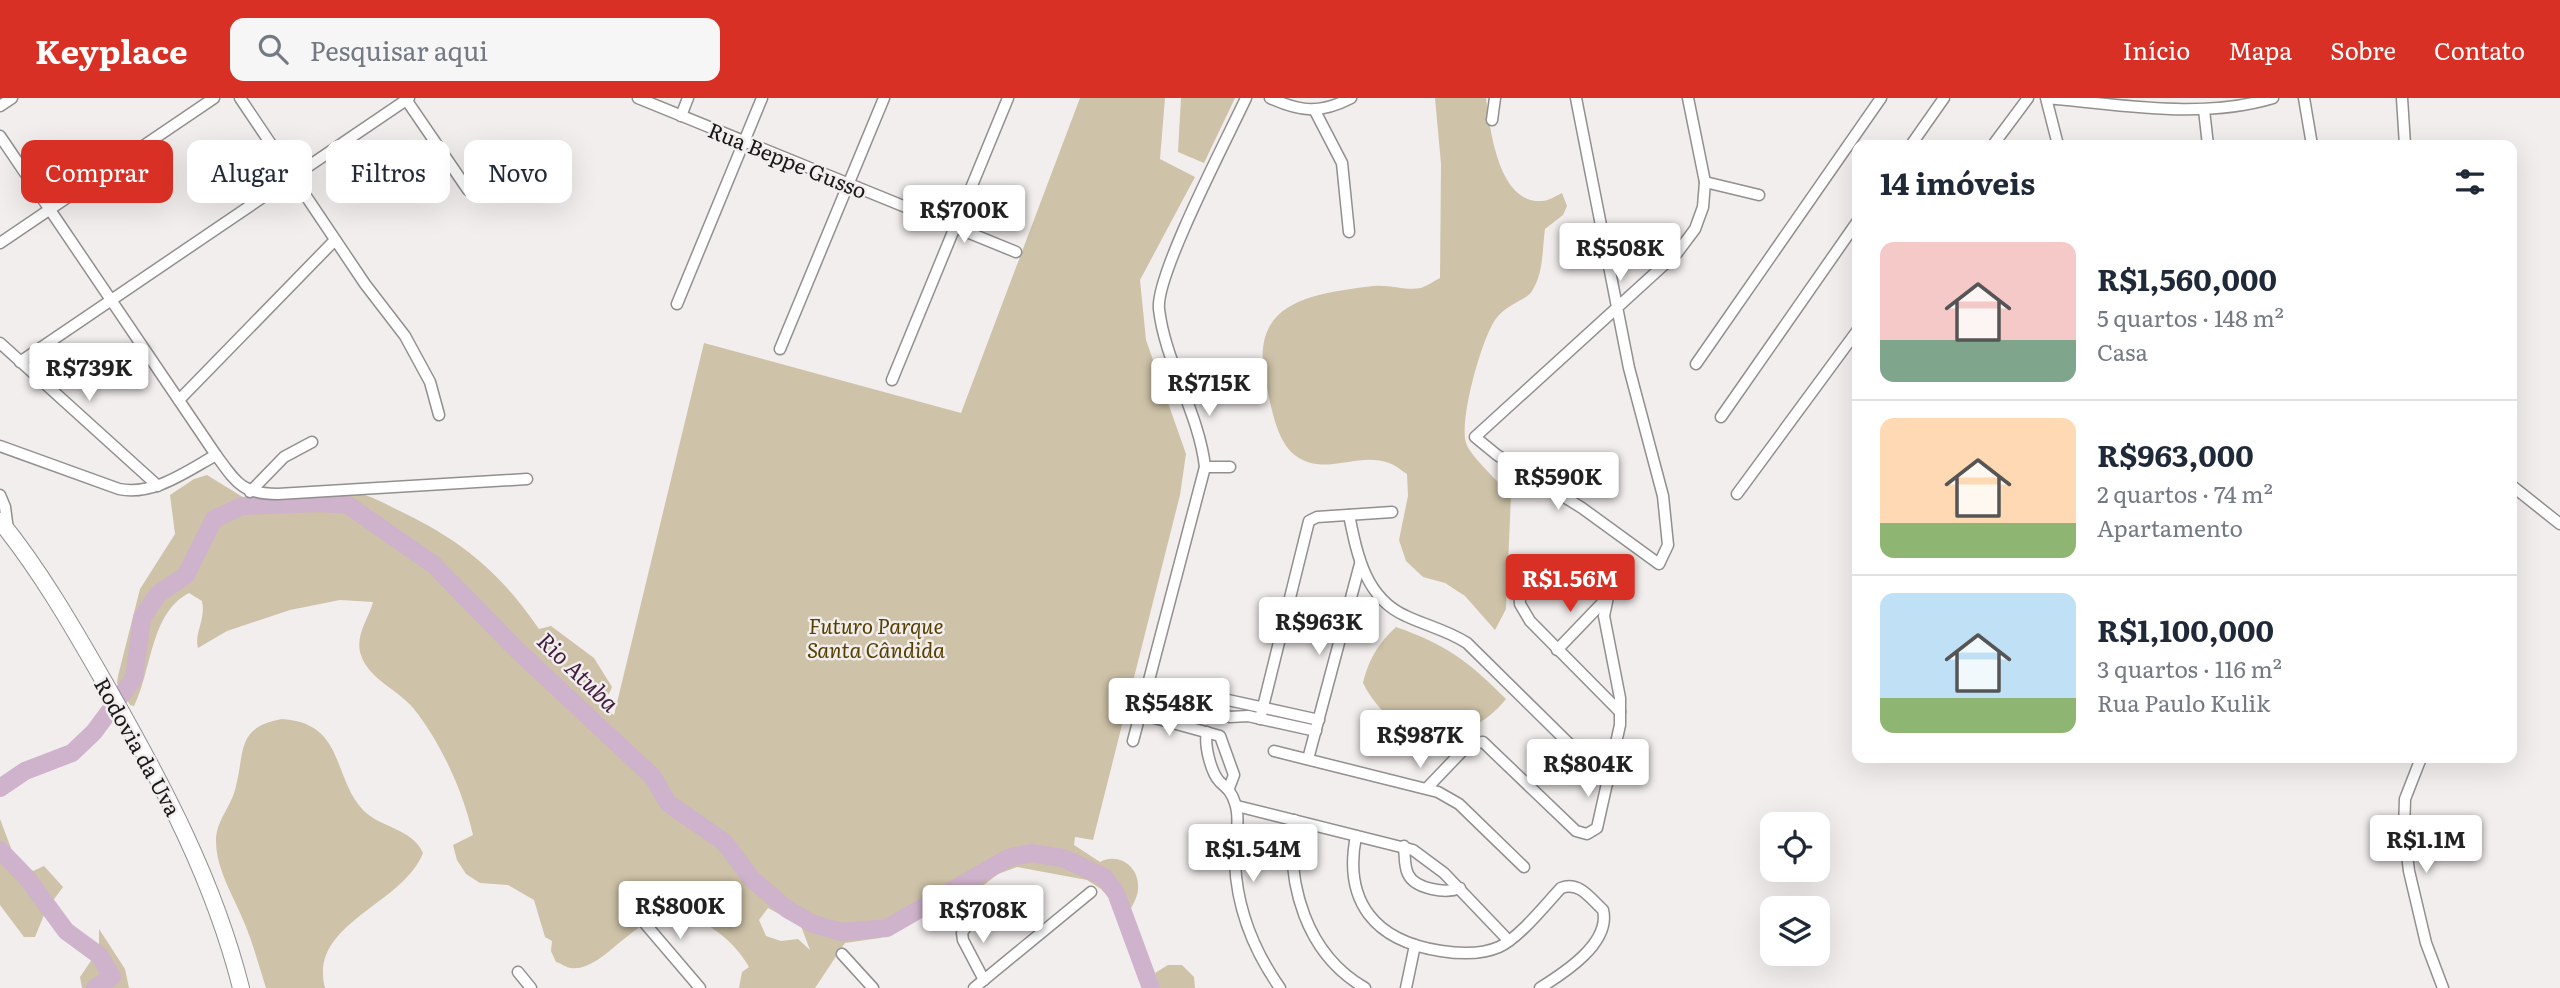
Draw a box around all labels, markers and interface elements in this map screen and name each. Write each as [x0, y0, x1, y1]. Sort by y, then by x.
search box [230, 18, 720, 81]
text: Keyplace [35, 25, 188, 74]
icon: search [254, 30, 292, 68]
text: Pesquisar aqui [310, 30, 488, 69]
text: Início [2123, 32, 2190, 67]
text: Mapa [2228, 32, 2292, 67]
text: Sobre [2330, 32, 2396, 67]
text: Contato [2434, 32, 2525, 67]
street label: Rua Beppe Gusso [704, 113, 872, 205]
chip: Comprar [21, 140, 173, 203]
chip: Alugar [187, 140, 312, 203]
chip: Filtros [326, 140, 450, 203]
chip: Novo [464, 140, 572, 203]
text: 14 imóveis [1880, 160, 2035, 204]
icon: filters [2451, 163, 2489, 201]
pin: R$700K [907, 186, 1021, 245]
text: R$700K [919, 191, 1009, 225]
pin: R$508K [1563, 223, 1677, 283]
text: R$508K [1575, 229, 1665, 263]
text: R$1,560,000 [2097, 256, 2277, 300]
icon: home [1936, 270, 2020, 354]
text: 5 quartos · 148 m² [2097, 300, 2284, 334]
text: Casa [2097, 334, 2148, 368]
pin: R$739K [32, 344, 146, 403]
text: R$739K [45, 349, 133, 383]
pin: R$715K [1152, 358, 1266, 418]
text: R$715K [1167, 364, 1251, 398]
text: R$963,000 [2097, 432, 2254, 476]
icon: home [1936, 446, 2020, 530]
pin: R$590K [1501, 452, 1615, 512]
text: R$590K [1514, 458, 1602, 492]
text: 2 quartos · 74 m² [2097, 476, 2273, 510]
text: Apartamento [2097, 510, 2243, 544]
pin: R$1.56M [1505, 554, 1635, 614]
text: R$1.56M [1522, 560, 1618, 594]
pin: R$963K [1262, 598, 1376, 657]
text: R$963K [1275, 603, 1363, 637]
text: R$1,100,000 [2097, 607, 2274, 651]
park label: Futuro Parque Santa Cândida [807, 609, 945, 664]
icon: home [1936, 621, 2020, 705]
water label: Rio Atuba [530, 623, 628, 719]
text: 3 quartos · 116 m² [2097, 651, 2282, 685]
street label: Rodovia da Uva [88, 671, 190, 822]
pin: R$548K [1112, 678, 1226, 738]
text: R$548K [1125, 684, 1213, 718]
text: Rua Paulo Kulik [2097, 685, 2270, 719]
pin: R$987K [1363, 710, 1477, 770]
text: R$987K [1376, 716, 1464, 750]
pin: R$804K [1531, 740, 1645, 799]
text: R$804K [1543, 745, 1633, 779]
map controls [1760, 812, 1830, 966]
button: locate [1760, 812, 1830, 882]
pin: R$1.1M [2369, 816, 2483, 875]
text: R$1.1M [2386, 821, 2466, 855]
pin: R$1.54M [1188, 824, 1318, 884]
text: R$1.54M [1205, 830, 1302, 864]
pin: R$800K [623, 882, 737, 941]
pin: R$708K [926, 886, 1040, 945]
text: R$800K [635, 887, 725, 921]
text: R$708K [938, 891, 1028, 925]
button: layers [1760, 896, 1830, 966]

